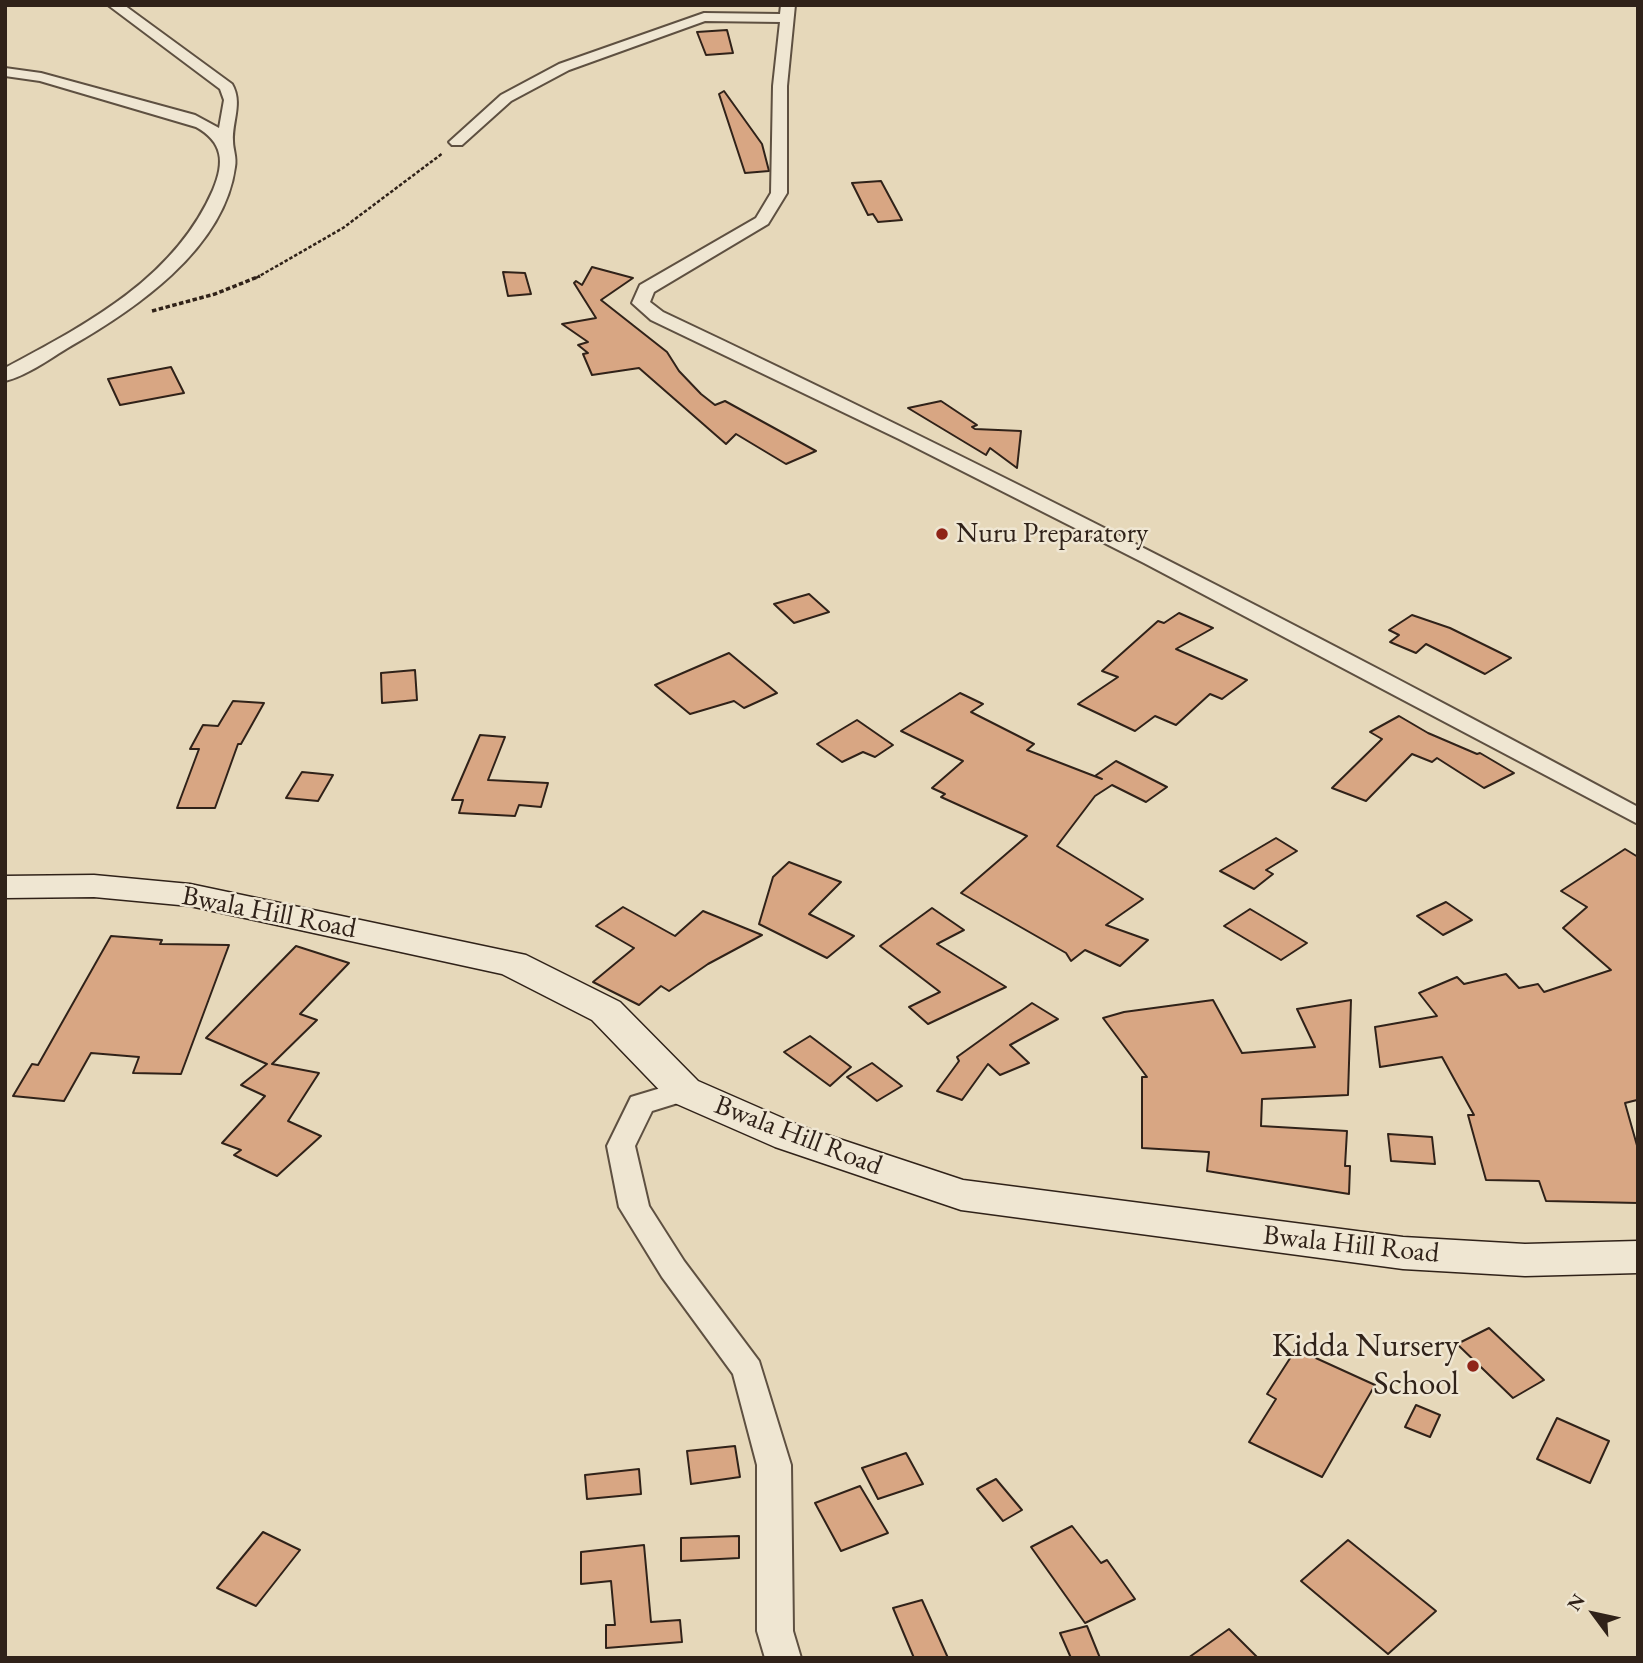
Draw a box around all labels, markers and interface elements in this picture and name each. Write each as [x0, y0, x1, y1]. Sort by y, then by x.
place label: Nuru Preparatory [956, 517, 1148, 551]
marker: Nuru Preparatory [934, 526, 950, 542]
street label: Bwala Hill Road [179, 880, 359, 946]
street label: Bwala Hill Road [709, 1089, 887, 1183]
street label: Bwala Hill Road [1261, 1219, 1441, 1271]
place label: Kidda Nursery School [1272, 1327, 1459, 1405]
marker: Kidda Nursery School [1465, 1358, 1481, 1374]
north arrow [1559, 1579, 1629, 1649]
text: N [1561, 1589, 1591, 1616]

